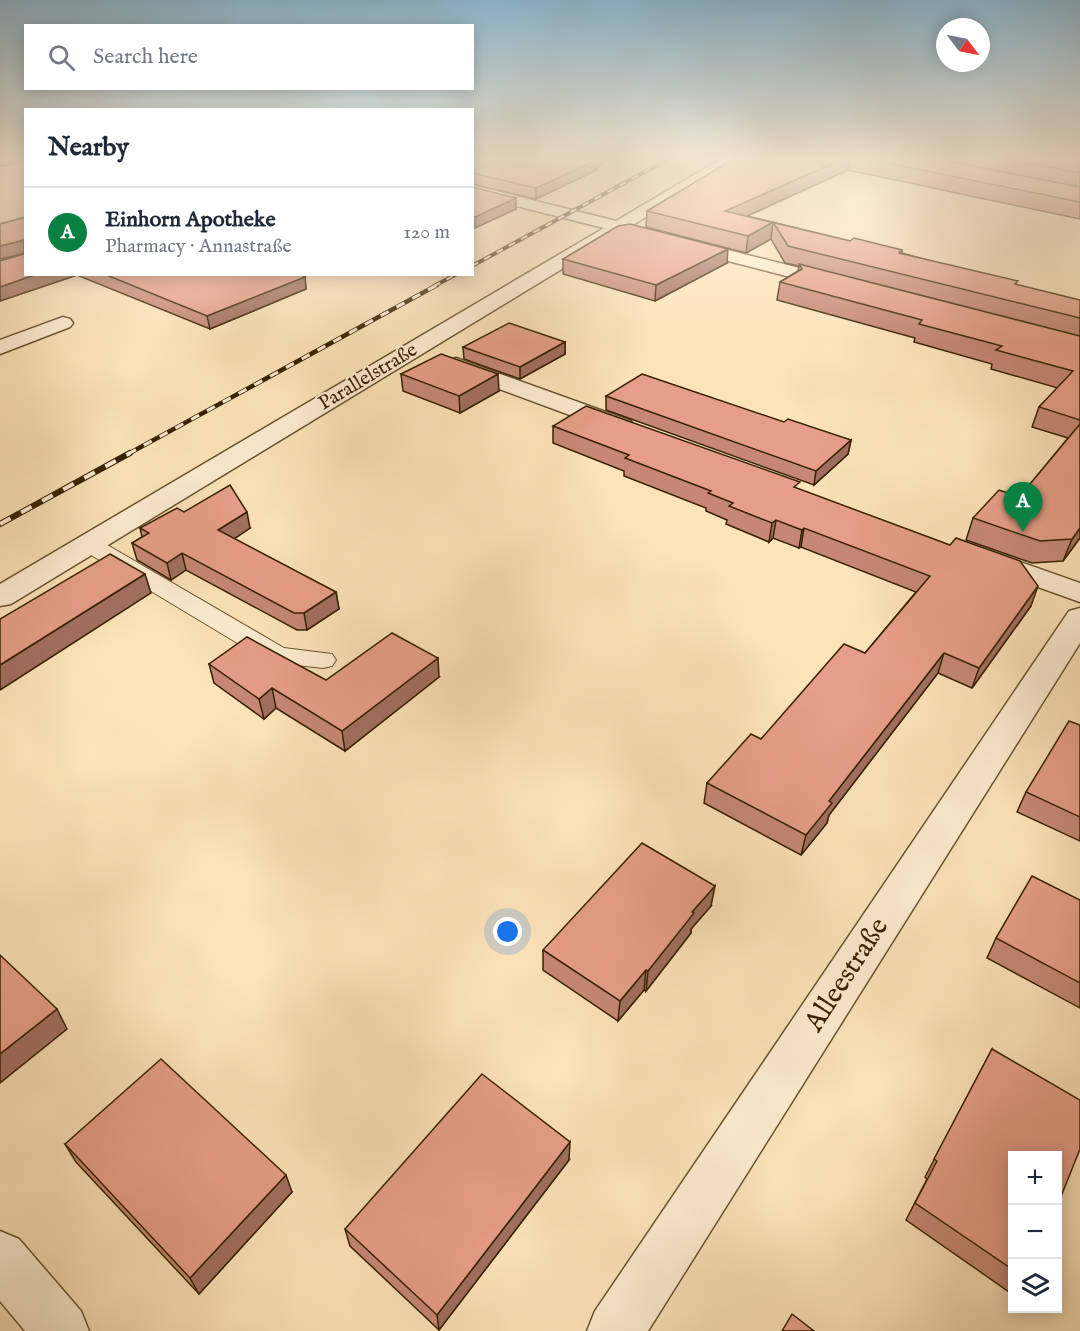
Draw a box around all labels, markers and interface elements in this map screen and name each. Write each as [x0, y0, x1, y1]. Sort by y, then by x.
north arrow [936, 18, 990, 72]
search box [24, 24, 474, 90]
icon: search [45, 41, 78, 74]
text: Search here [93, 43, 198, 71]
text: Nearby [48, 131, 129, 164]
text: Einhorn Apotheke [105, 206, 276, 234]
text: A [61, 220, 74, 245]
text: 120 m [404, 220, 450, 245]
text: Pharmacy · Annastraße [105, 234, 292, 259]
street label: Parallelstraße [314, 338, 422, 416]
pin: A [1004, 482, 1042, 532]
street label: Alleestraße [797, 911, 897, 1039]
your location [493, 917, 522, 946]
map controls [1008, 1151, 1062, 1313]
button: + [1008, 1151, 1062, 1205]
button: − [1008, 1205, 1062, 1259]
button: layers [1008, 1259, 1062, 1313]

